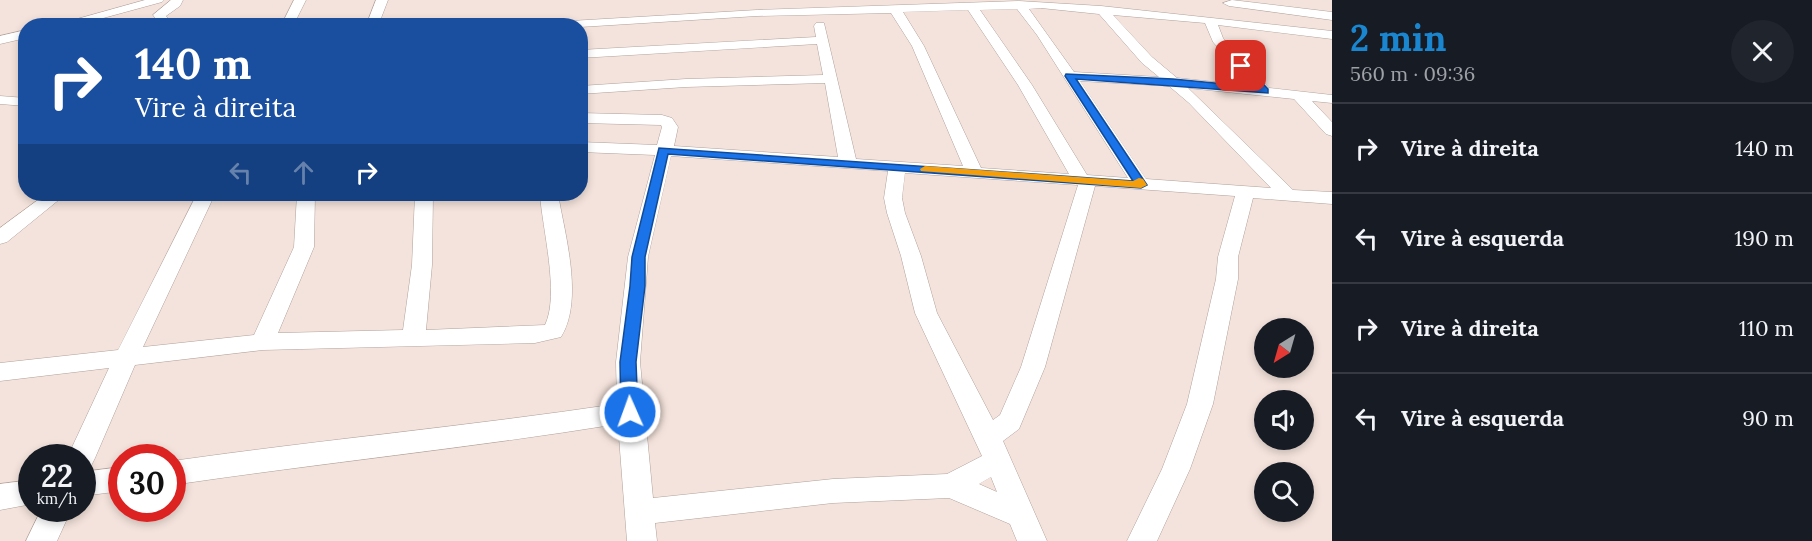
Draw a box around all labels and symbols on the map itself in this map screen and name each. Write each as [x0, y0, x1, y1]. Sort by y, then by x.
pin [1215, 40, 1266, 91]
north arrow [1254, 318, 1314, 378]
position arrow [598, 380, 662, 444]
speed limit sign: 30 [108, 444, 186, 522]

